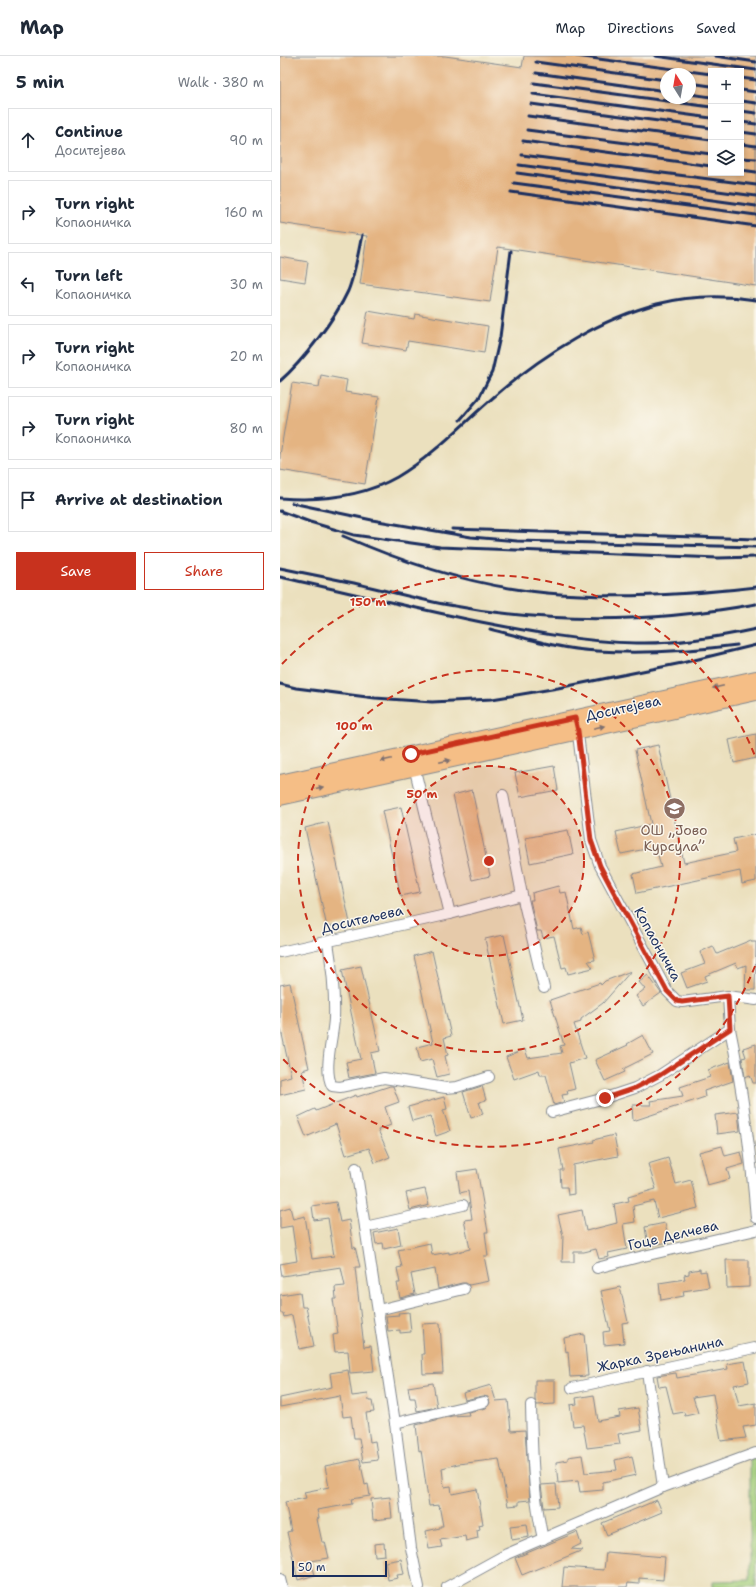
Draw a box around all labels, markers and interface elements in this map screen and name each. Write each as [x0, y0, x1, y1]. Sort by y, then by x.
text: Map [20, 15, 64, 40]
text: Map [556, 19, 586, 37]
text: Directions [608, 19, 674, 37]
text: Saved [696, 19, 736, 37]
north arrow [660, 68, 696, 104]
map controls [708, 68, 744, 176]
button: + [708, 68, 744, 104]
text: 5 min [16, 71, 64, 93]
text: Walk · 380 m [178, 74, 264, 91]
button: − [708, 104, 744, 140]
text: Continue [55, 122, 123, 142]
icon: ahead [17, 129, 39, 151]
text: 90 m [229, 132, 263, 149]
button: layers [708, 140, 744, 176]
text: Доситејева [55, 142, 126, 159]
text: Turn right [55, 194, 135, 214]
icon: right [17, 201, 39, 223]
text: 160 m [225, 204, 263, 221]
text: Копаоничка [55, 214, 131, 231]
text: Turn left [55, 266, 123, 286]
icon: left [17, 273, 39, 295]
text: 30 m [229, 276, 263, 293]
text: Копаоничка [55, 286, 131, 303]
text: Turn right [55, 338, 135, 358]
icon: right [17, 345, 39, 367]
text: 20 m [230, 348, 263, 365]
text: Копаоничка [55, 358, 131, 375]
text: Turn right [55, 410, 135, 430]
icon: right [17, 417, 39, 439]
text: 80 m [229, 420, 263, 437]
text: Копаоничка [55, 430, 131, 447]
icon: arrive [17, 489, 39, 511]
text: Arrive at destination [55, 490, 223, 510]
button: Save [16, 552, 136, 590]
button: Share [144, 552, 264, 590]
text: 150 m [350, 594, 386, 610]
one-way arrow [712, 685, 724, 691]
street label: Доситејева [584, 691, 662, 725]
text: 100 m [336, 718, 373, 734]
one-way arrow [593, 723, 606, 729]
route start [402, 745, 420, 763]
one-way arrow [439, 757, 451, 763]
one-way arrow [380, 758, 392, 764]
one-way arrow [312, 785, 324, 791]
text: 50 m [407, 786, 438, 802]
school or university icon: ОШ „Јово Курсула” [661, 795, 687, 821]
place label: ОШ „Јово Курсула” [640, 821, 708, 855]
centre of rings [482, 854, 496, 868]
street label: Доситељева [319, 901, 405, 937]
street label: Копаоничка [630, 904, 686, 985]
route end [596, 1089, 614, 1107]
street label: Гоце Делчева [626, 1216, 720, 1254]
street label: Жарка Зрењанина [595, 1332, 725, 1376]
scale bar [292, 1559, 387, 1578]
text: 50 m [298, 1560, 326, 1575]

